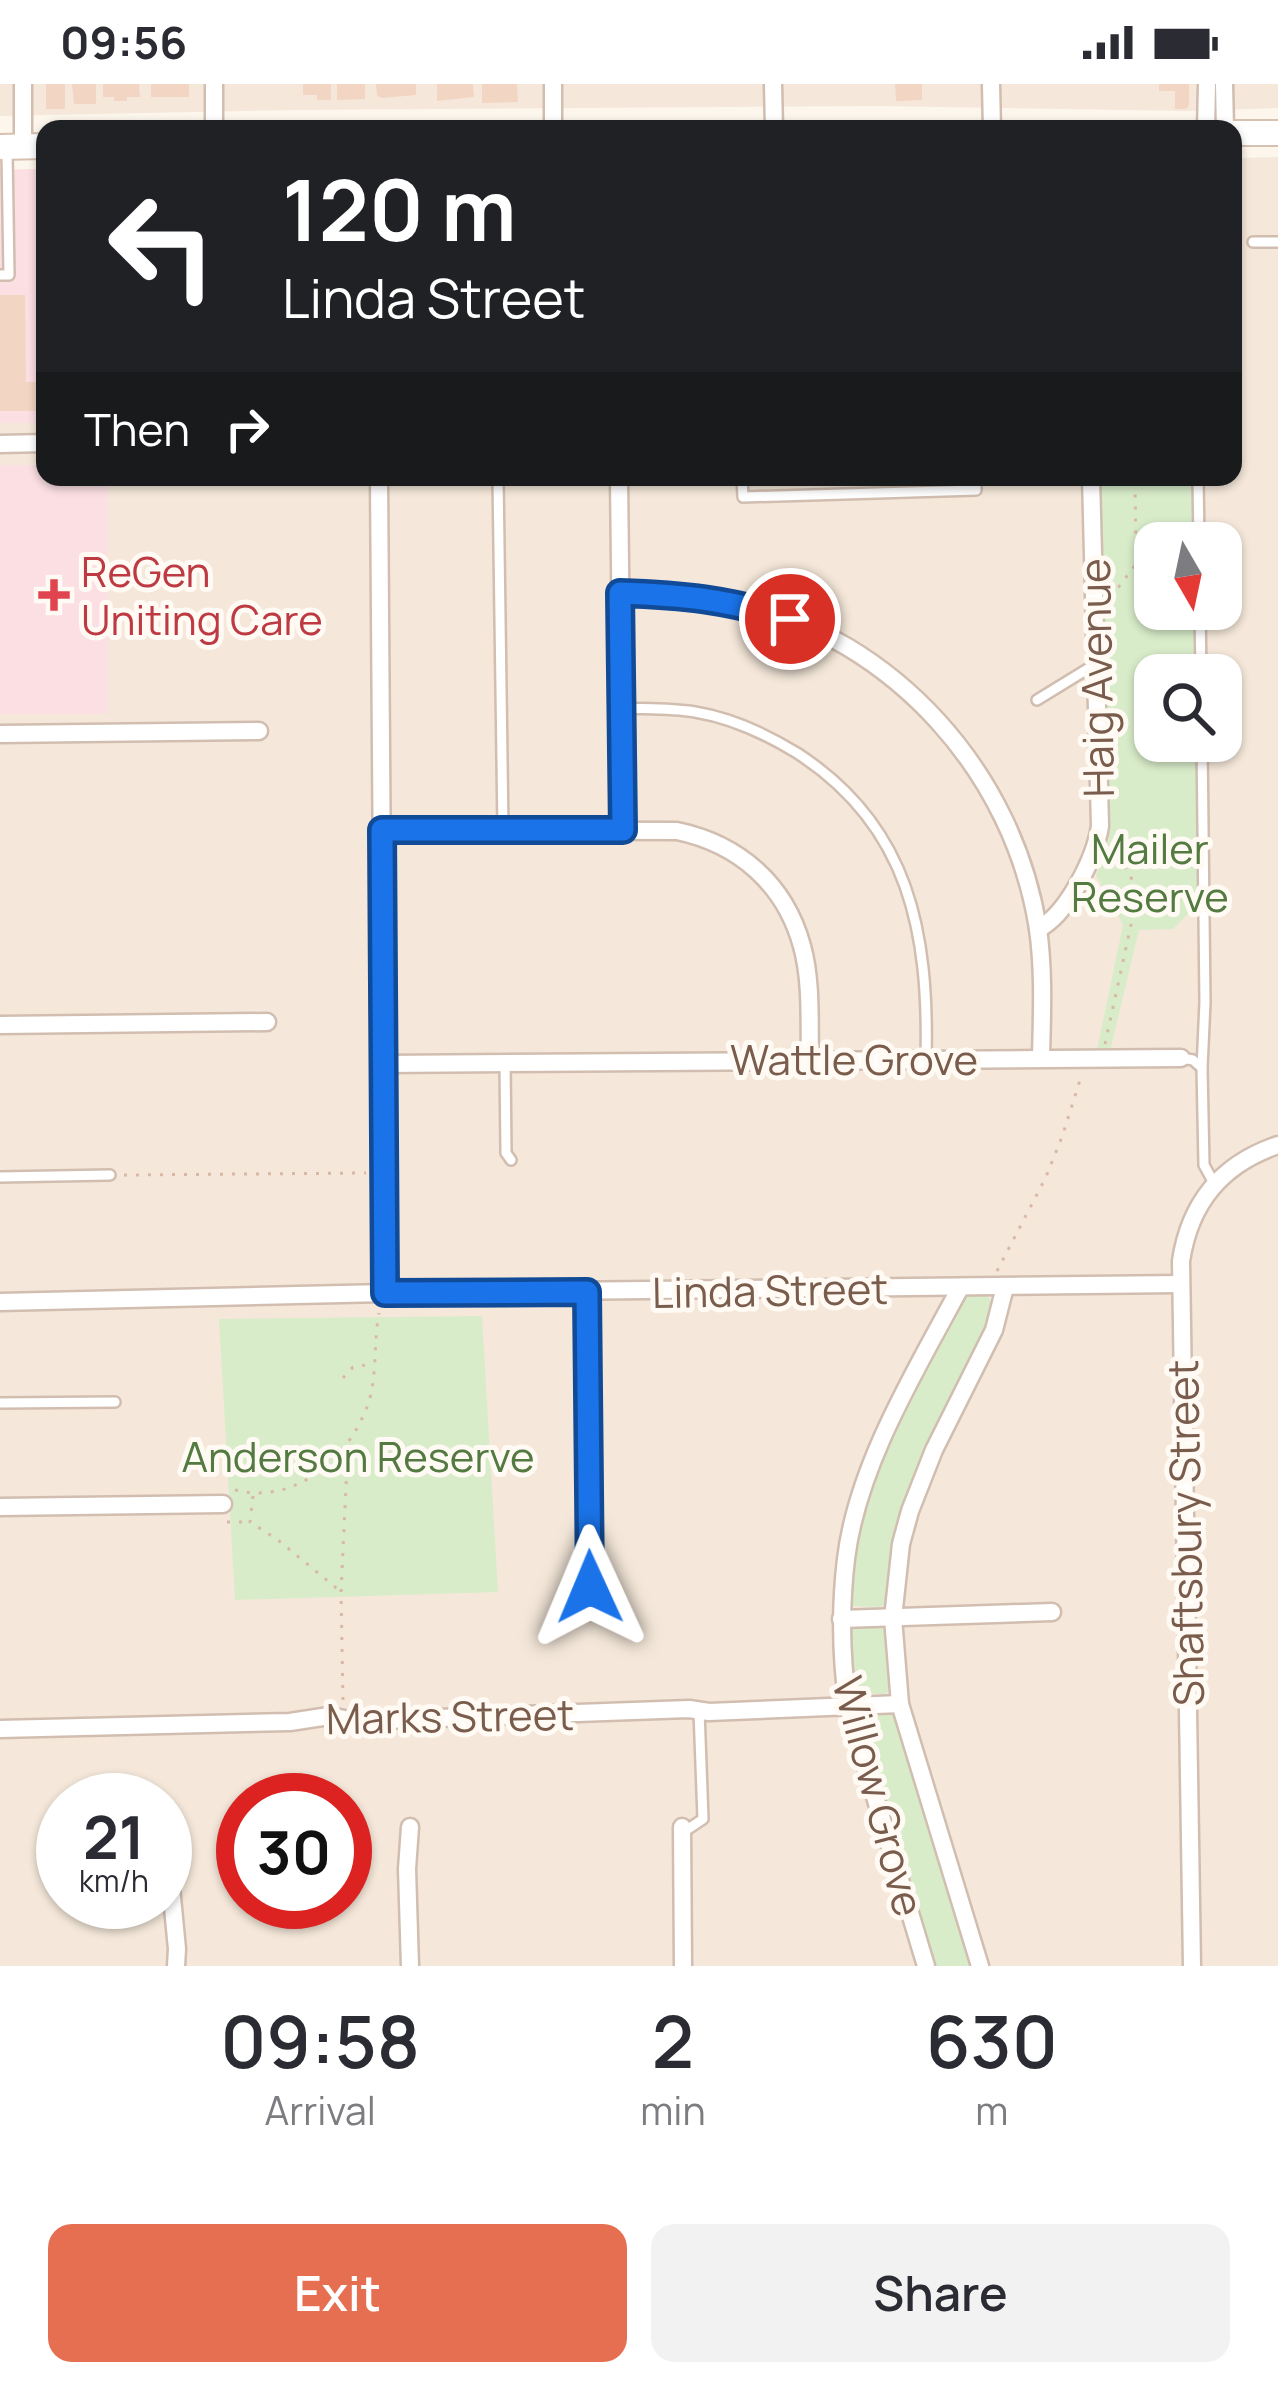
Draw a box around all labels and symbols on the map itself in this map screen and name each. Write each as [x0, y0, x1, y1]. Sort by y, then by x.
north arrow [1134, 522, 1242, 630]
place label: ReGen Uniting Care [81, 542, 323, 648]
street label: Haig Avenue [1065, 558, 1127, 798]
pin [739, 568, 841, 670]
marker: ReGen Uniting Care [38, 579, 70, 611]
park label: Mailer Reserve [1071, 819, 1229, 925]
street label: Wattle Grove [730, 1030, 978, 1088]
street label: Linda Street [651, 1259, 889, 1321]
street label: Shaftsbury Street [1153, 1359, 1217, 1707]
park label: Anderson Reserve [181, 1427, 535, 1485]
position arrow [527, 1524, 653, 1650]
street label: Willow Grove [819, 1670, 939, 1922]
street label: Marks Street [326, 1685, 574, 1747]
speed limit sign: 30 [216, 1773, 372, 1929]

